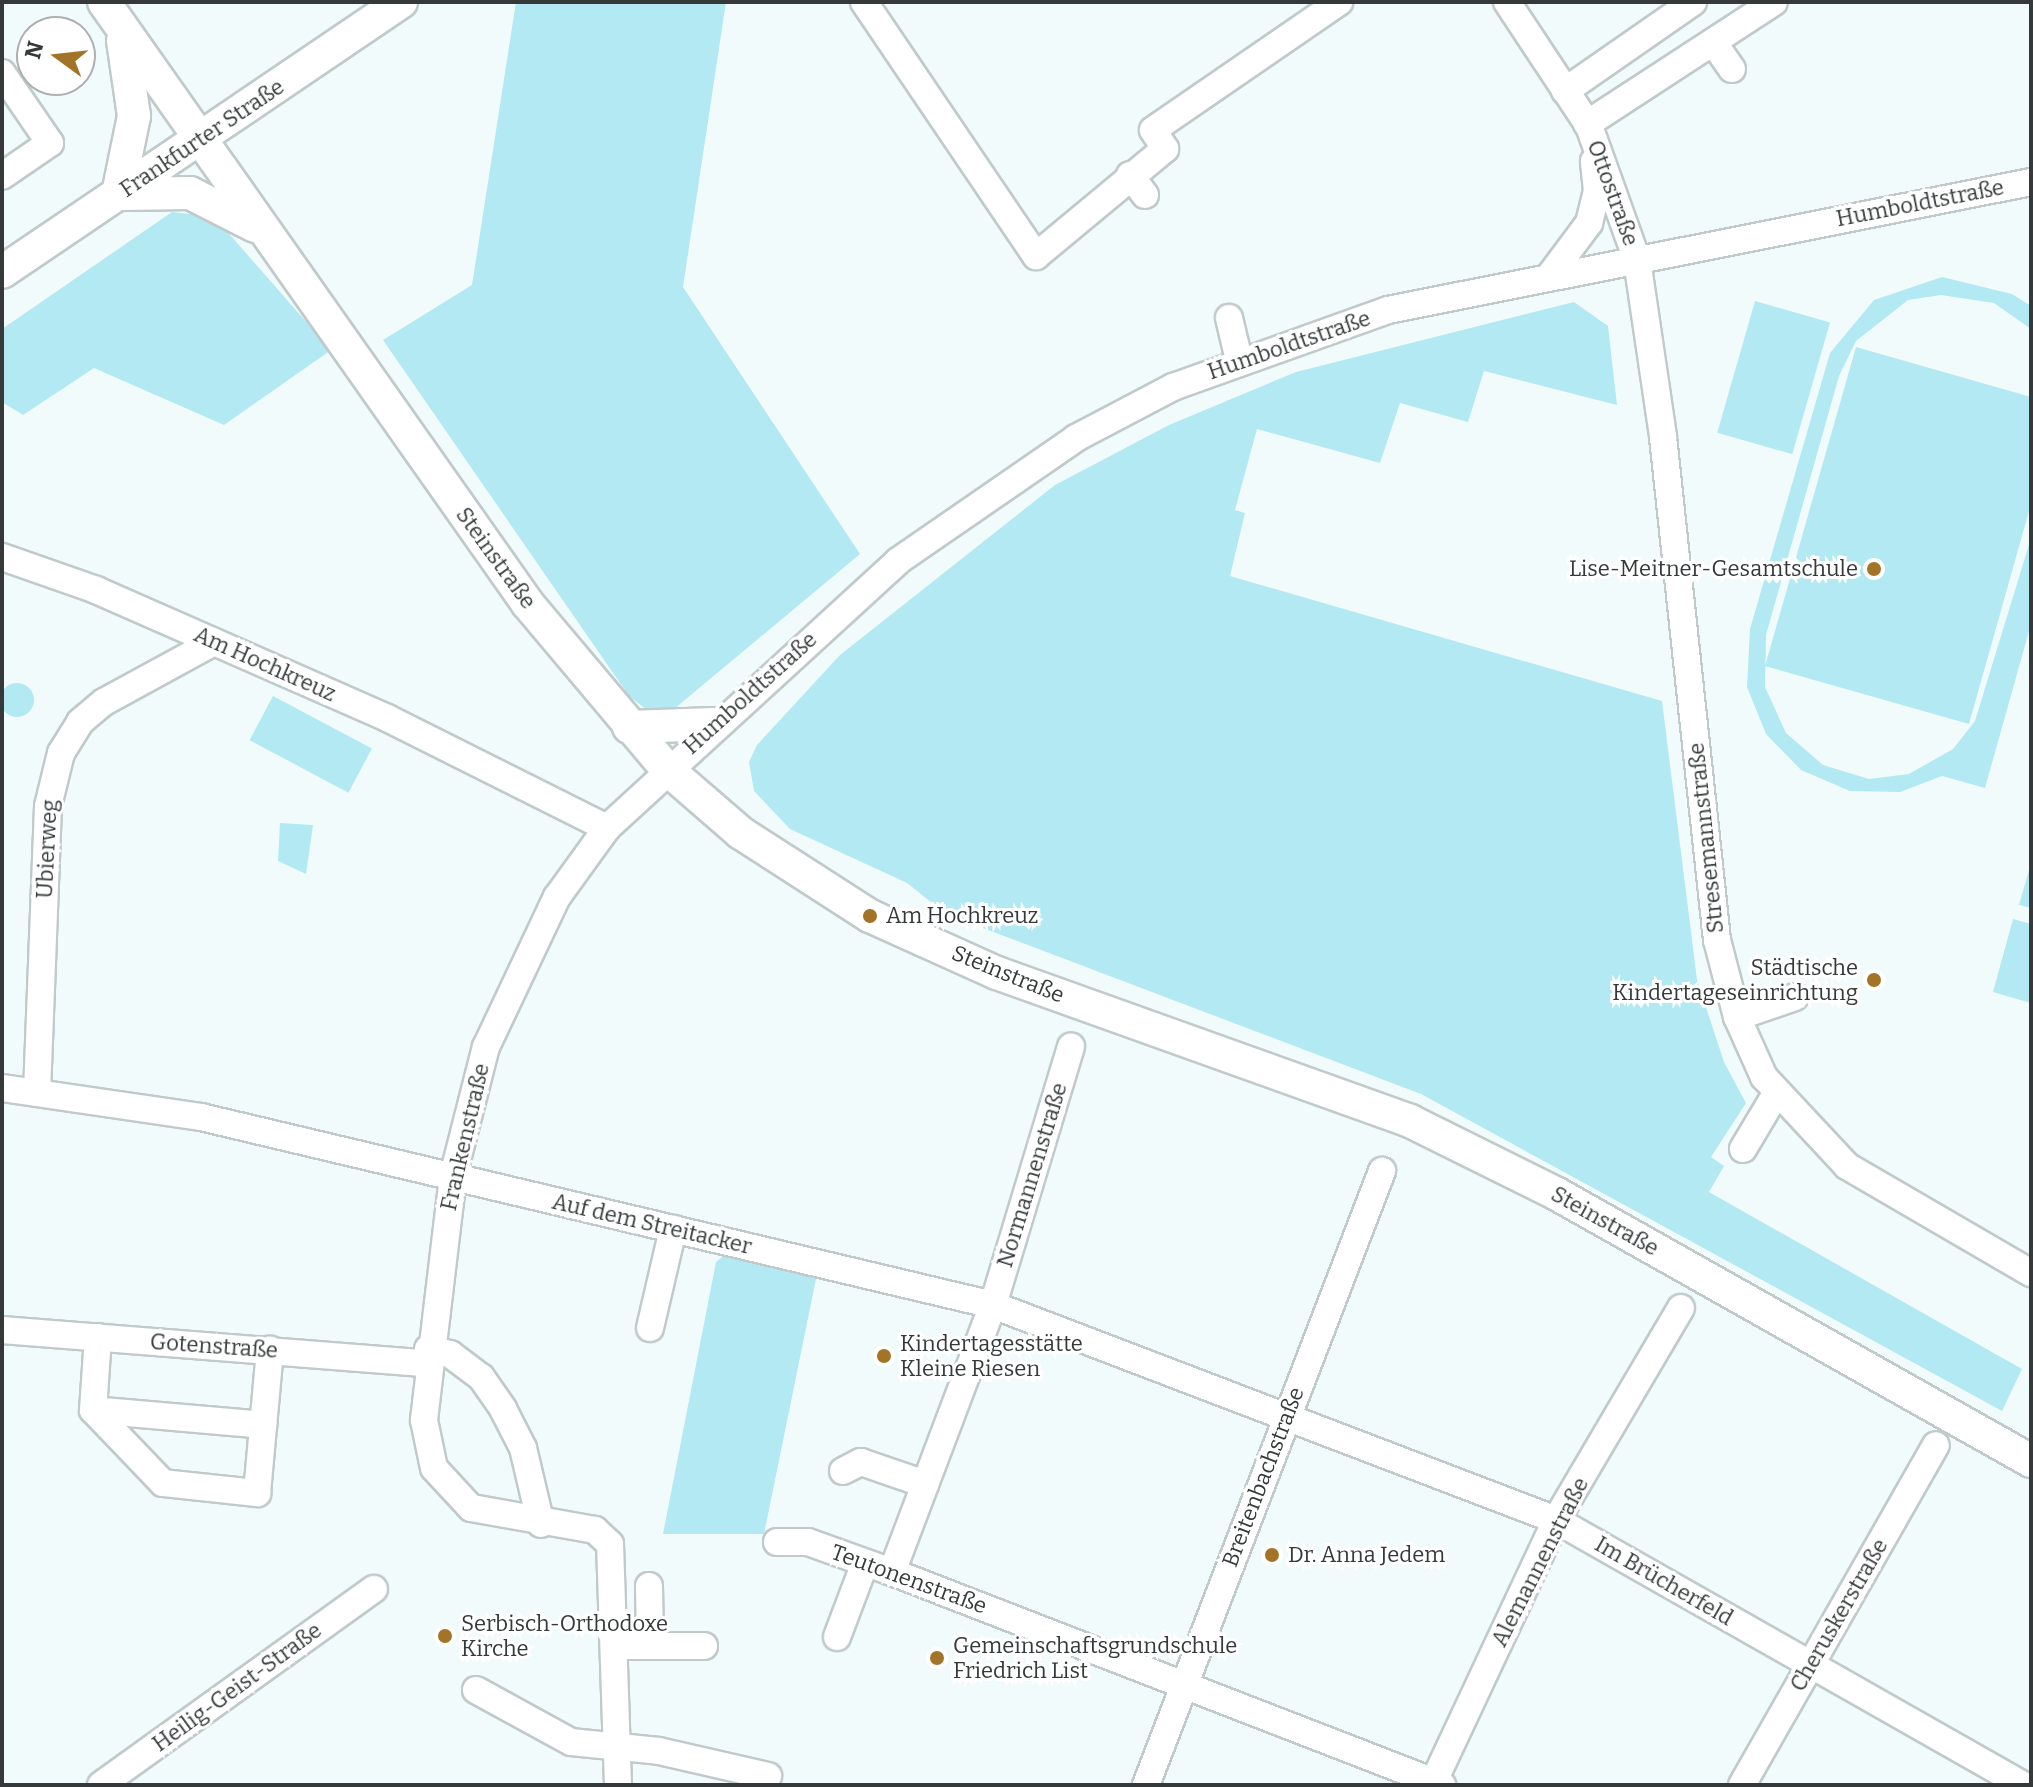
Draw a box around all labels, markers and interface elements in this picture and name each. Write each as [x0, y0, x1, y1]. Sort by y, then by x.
north arrow [16, 16, 96, 96]
text: N [19, 38, 50, 62]
street label: Frankfurter Straße [115, 73, 289, 203]
street label: Ottostraße [1582, 137, 1644, 249]
street label: Humboldtstraße [1834, 174, 2006, 232]
street label: Humboldtstraße [1204, 305, 1374, 385]
street label: Steinstraße [450, 502, 542, 614]
place label: Lise-Meitner-Gesamtschule [1569, 556, 1858, 582]
marker: Lise-Meitner-Gesamtschule [1865, 560, 1883, 578]
street label: Am Hochkreuz [190, 621, 340, 707]
street label: Humboldtstraße [678, 626, 822, 760]
street label: Stresemannstraße [1683, 742, 1729, 934]
street label: Ubierweg [31, 799, 63, 899]
place label: Am Hochkreuz [886, 903, 1038, 929]
marker: Am Hochkreuz [861, 907, 879, 925]
street label: Steinstraße [948, 940, 1068, 1008]
place label: Städtische Kindertageseinrichtung [1612, 954, 1858, 1006]
marker: Städtische Kindertageseinrichtung [1865, 971, 1883, 989]
street label: Frankenstraße [435, 1061, 495, 1213]
street label: Normannenstraße [991, 1080, 1073, 1270]
street label: Steinstraße [1547, 1181, 1663, 1261]
street label: Auf dem Streitacker [550, 1188, 754, 1260]
street label: Gotenstraße [149, 1328, 279, 1364]
place label: Kindertagesstätte Kleine Riesen [900, 1330, 1083, 1382]
marker: Kindertagesstätte Kleine Riesen [875, 1347, 893, 1365]
street label: Breitenbachstraße [1217, 1383, 1309, 1571]
street label: Alemannenstraße [1486, 1473, 1594, 1651]
street label: Im Brücherfeld [1590, 1531, 1738, 1631]
street label: Cheruskerstraße [1785, 1534, 1893, 1696]
street label: Teutonenstraße [828, 1539, 990, 1619]
place label: Dr. Anna Jedem [1288, 1542, 1445, 1568]
marker: Dr. Anna Jedem [1263, 1546, 1281, 1564]
place label: Serbisch-Orthodoxe Kirche [461, 1610, 668, 1662]
street label: Heilig-Geist-Straße [147, 1617, 327, 1757]
marker: Serbisch-Orthodoxe Kirche [436, 1627, 454, 1645]
place label: Gemeinschaftsgrundschule Friedrich List [953, 1632, 1237, 1684]
marker: Gemeinschaftsgrundschule Friedrich List [928, 1649, 946, 1667]

